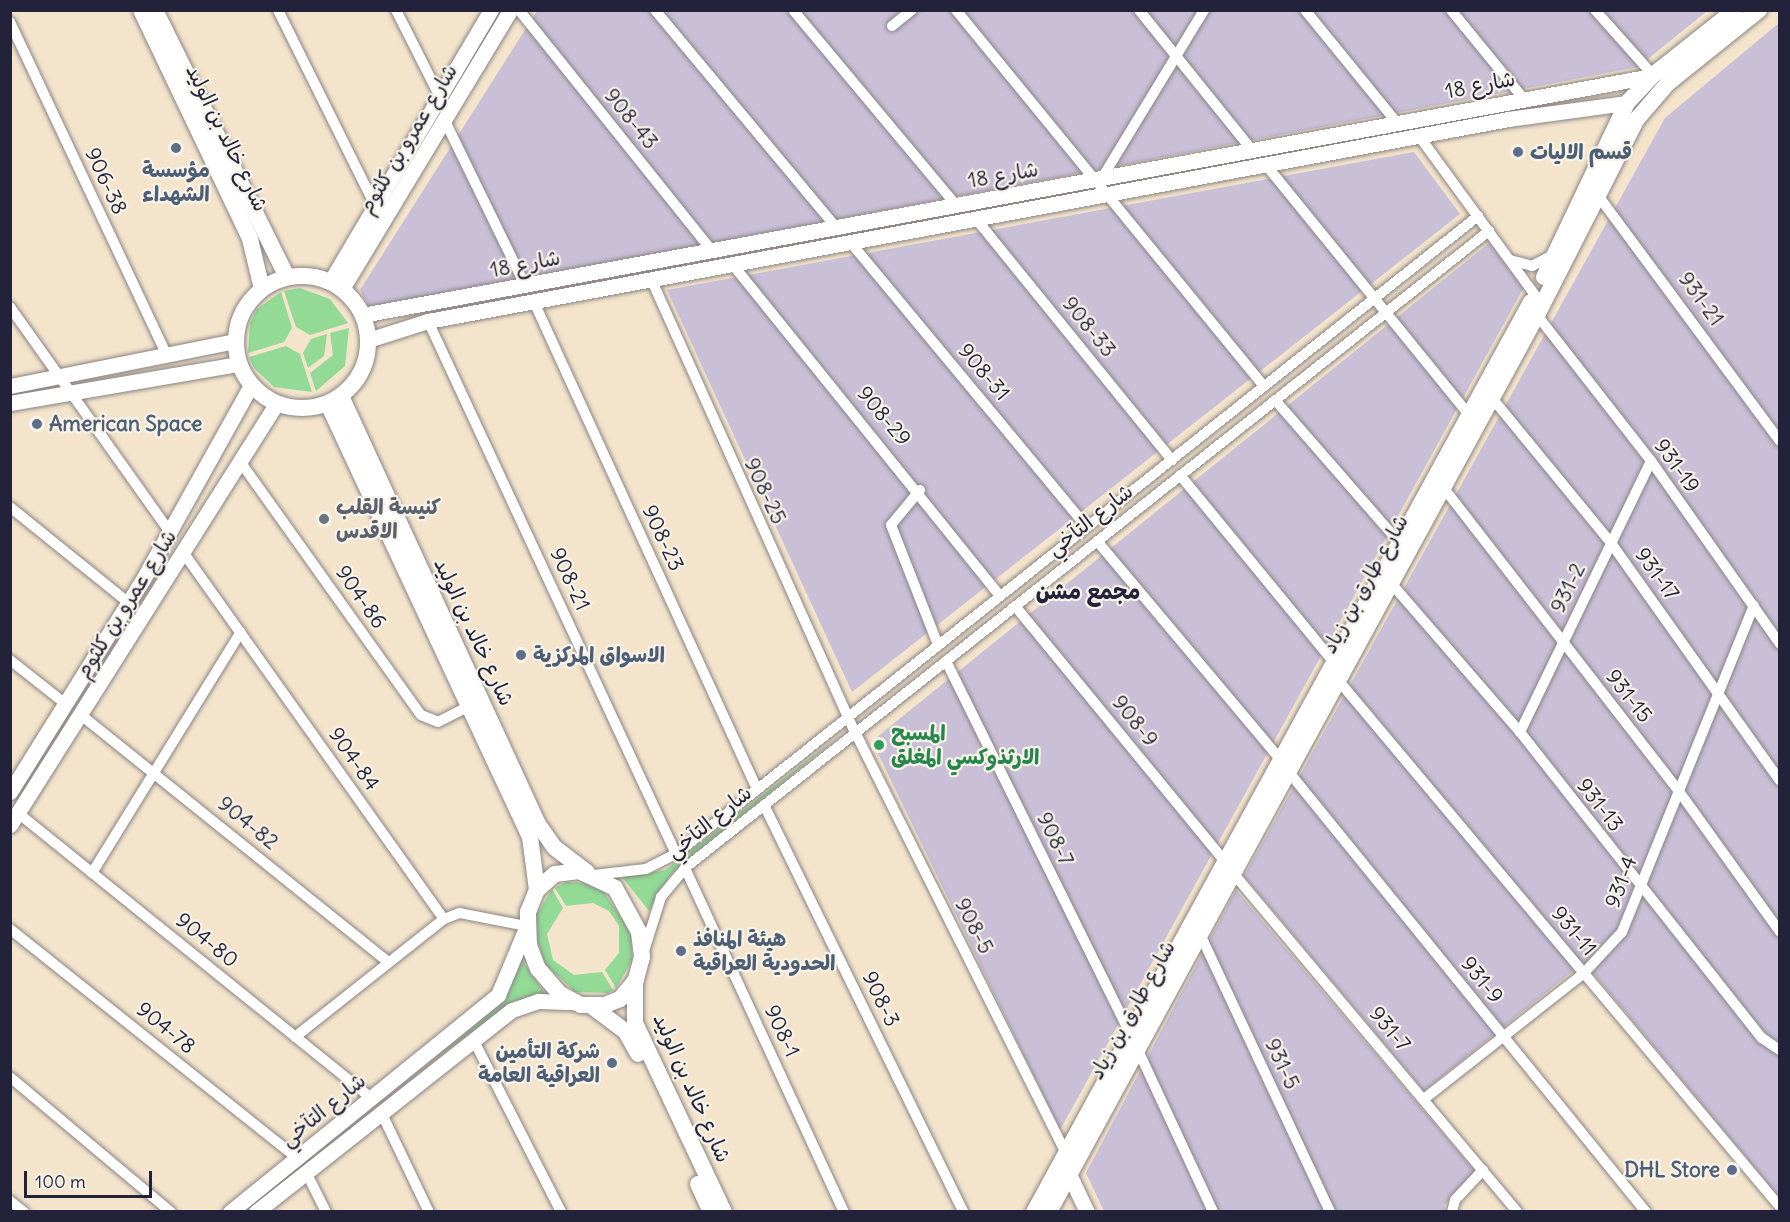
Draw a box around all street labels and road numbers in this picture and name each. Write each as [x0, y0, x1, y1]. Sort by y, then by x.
street label: شارع خالد بن الوليد [181, 60, 273, 216]
street label: شارع عمرو بن كلثوم [353, 60, 463, 218]
street label: شارع 18 [1443, 66, 1517, 104]
street label: 908-43 [599, 83, 663, 155]
street label: 906-38 [80, 144, 132, 218]
street label: شارع 18 [966, 156, 1040, 194]
street label: شارع 18 [488, 245, 562, 283]
street label: 931-21 [1673, 267, 1729, 331]
street label: 908-33 [1057, 292, 1121, 362]
street label: 908-31 [953, 338, 1015, 406]
street label: 908-29 [852, 381, 916, 451]
street label: 931-19 [1649, 434, 1705, 498]
street label: 908-25 [739, 454, 791, 528]
street label: شارع التآخي [1042, 479, 1138, 561]
street label: 908-23 [637, 501, 689, 575]
street label: شارع طارق بن زياد [1316, 510, 1414, 658]
street label: شارع عمرو بن كلثوم [70, 525, 182, 683]
street label: 931-17 [1630, 543, 1684, 605]
street label: 908-21 [545, 544, 595, 614]
street label: شارع خالد بن الوليد [429, 554, 519, 710]
street label: 931-2 [1545, 559, 1591, 617]
street label: 904-86 [330, 561, 392, 633]
street label: 931-15 [1600, 664, 1658, 728]
street label: 908-9 [1107, 690, 1163, 752]
street label: 904-84 [323, 723, 385, 795]
street label: 931-13 [1571, 773, 1629, 837]
street label: شارع التآخي [661, 780, 757, 864]
street label: 904-82 [213, 791, 283, 855]
street label: 908-7 [1031, 808, 1079, 870]
street label: 931-4 [1600, 853, 1642, 911]
street label: 908-5 [949, 894, 999, 958]
street label: 931-11 [1546, 901, 1602, 961]
street label: 904-80 [171, 907, 243, 973]
street label: شارع طارق بن زياد [1083, 936, 1181, 1084]
street label: 931-9 [1456, 952, 1508, 1008]
street label: 908-3 [857, 967, 905, 1031]
street label: 904-78 [131, 997, 201, 1059]
street label: 908-1 [759, 1001, 805, 1061]
street label: 931-7 [1364, 1002, 1416, 1056]
street label: شارع خالد بن الوليد [648, 1010, 736, 1166]
street label: 931-5 [1259, 1035, 1305, 1093]
street label: شارع التآخي [275, 1068, 371, 1152]

